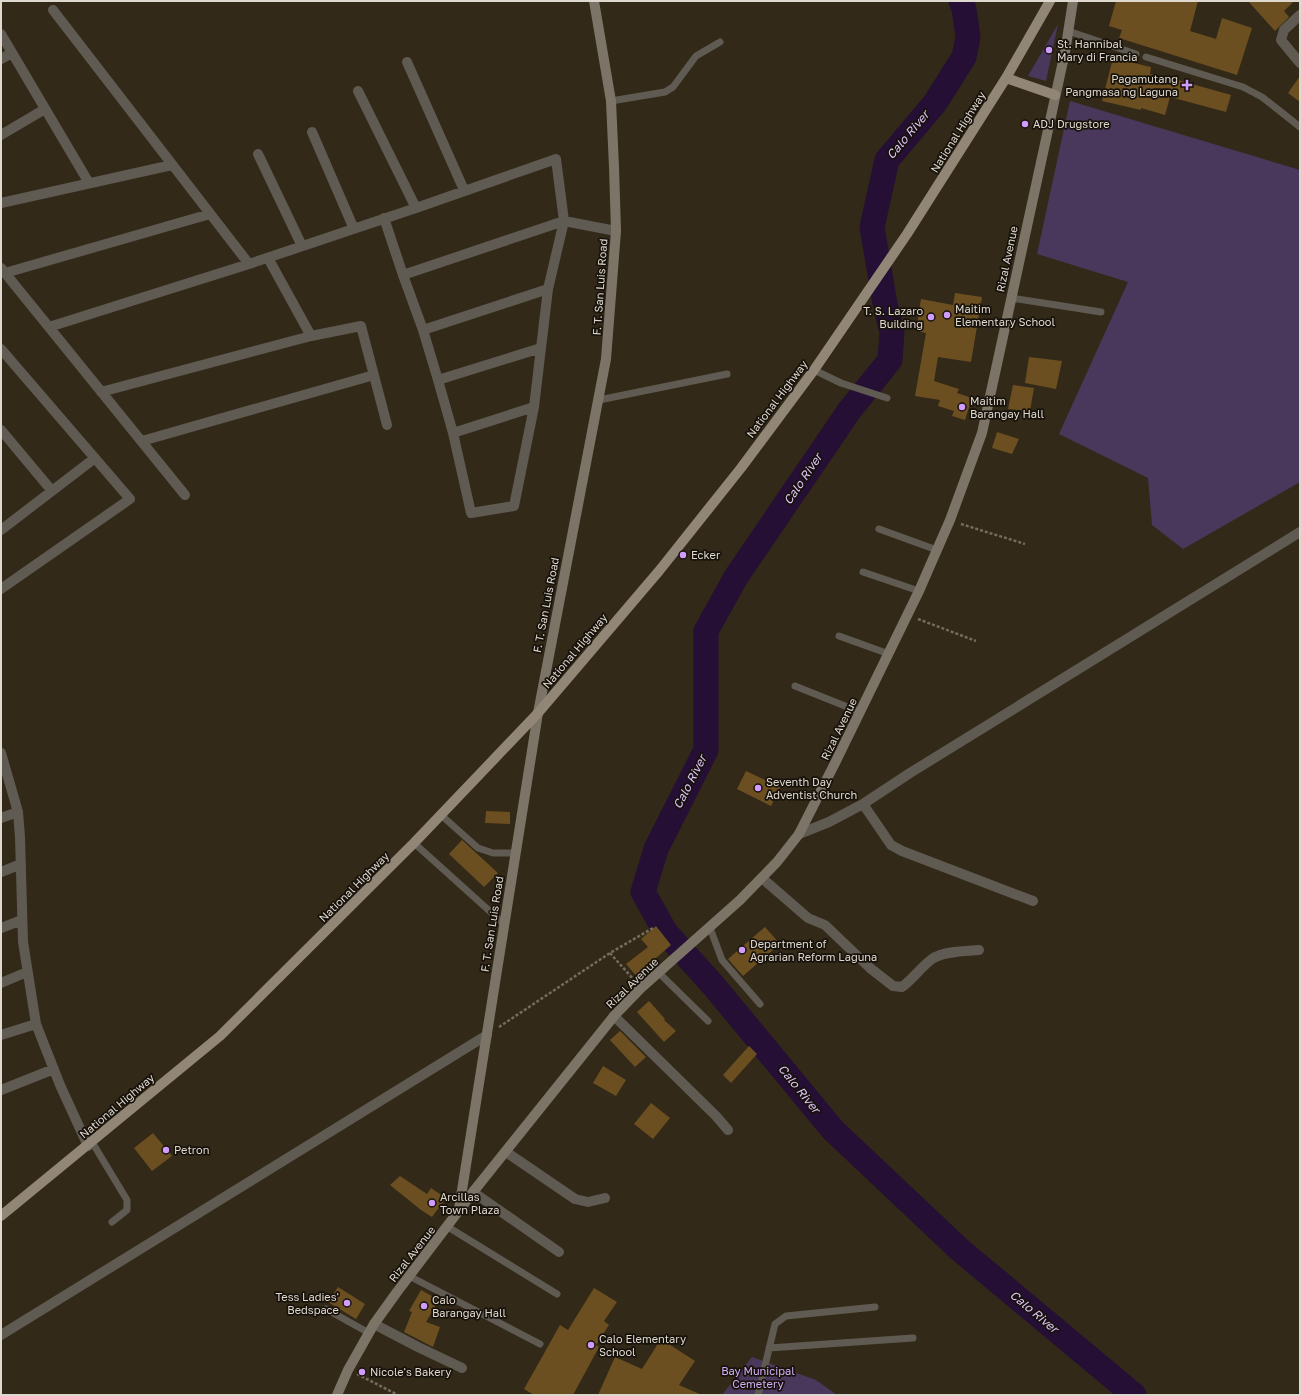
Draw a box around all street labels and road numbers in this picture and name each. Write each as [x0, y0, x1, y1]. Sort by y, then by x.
street label: National Highway [927, 89, 988, 175]
street label: Rizal Avenue [993, 225, 1020, 293]
street label: F. T. San Luis Road [590, 238, 609, 336]
street label: National Highway [743, 358, 810, 440]
street label: F. T. San Luis Road [530, 556, 561, 654]
street label: National Highway [540, 611, 610, 691]
street label: Rizal Avenue [818, 696, 859, 762]
street label: National Highway [316, 849, 391, 924]
street label: F. T. San Luis Road [478, 875, 505, 973]
street label: Rizal Avenue [603, 955, 660, 1011]
street label: National Highway [77, 1071, 157, 1141]
street label: Rizal Avenue [386, 1223, 437, 1284]

